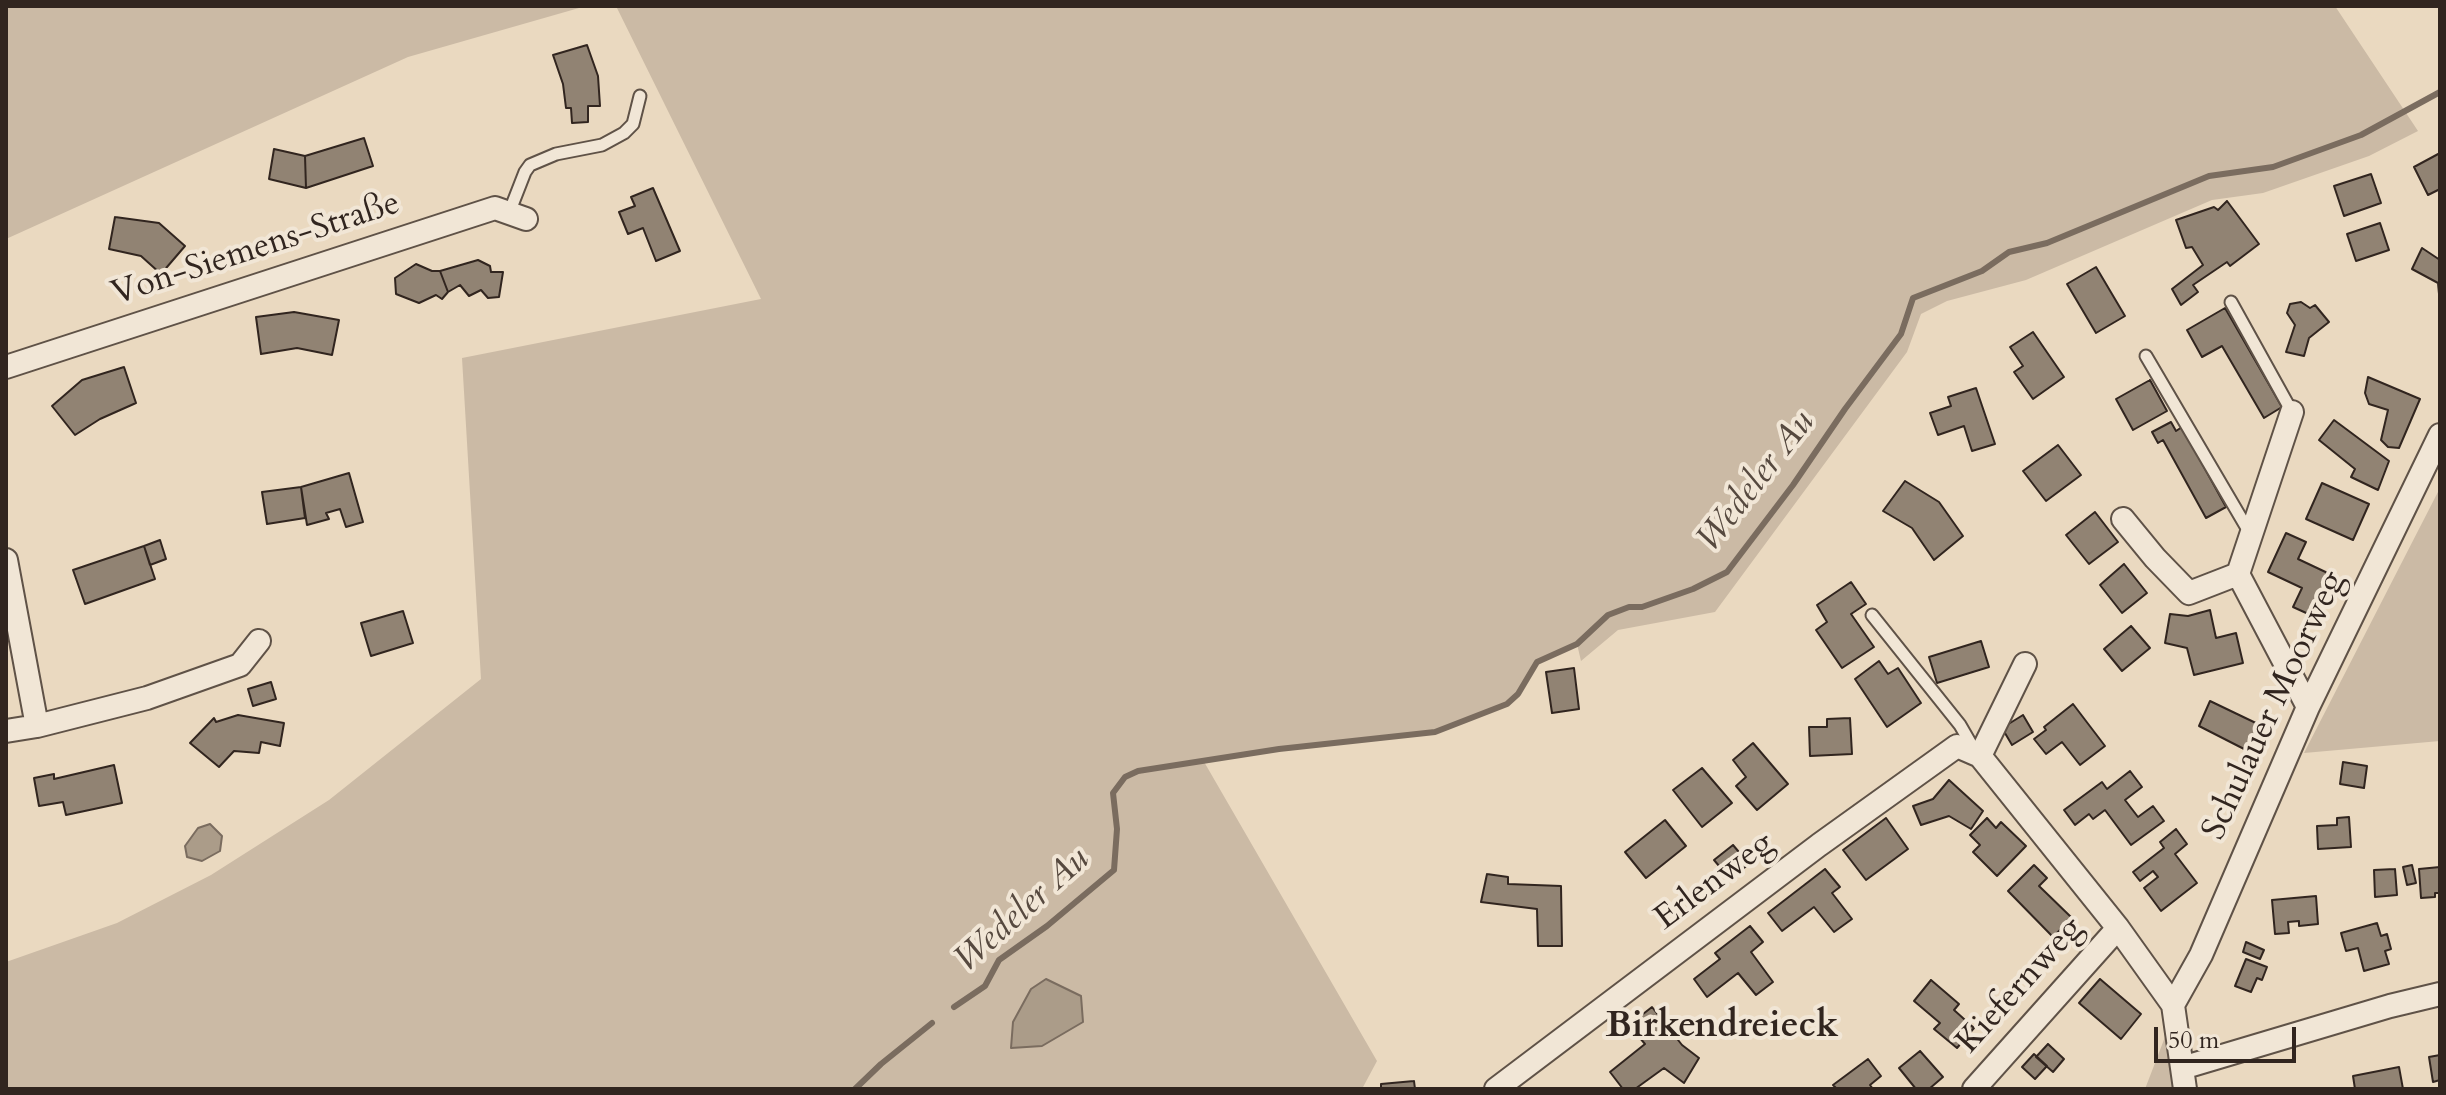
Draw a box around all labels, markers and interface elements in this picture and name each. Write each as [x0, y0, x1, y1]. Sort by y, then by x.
street label: Von-Siemens-Straße [107, 184, 405, 316]
water label: Wedeler Au [1689, 403, 1825, 561]
street label: Schulauer Moorweg [2195, 565, 2355, 847]
street label: Erlenweg [1647, 824, 1783, 940]
water label: Wedeler Au [947, 839, 1099, 983]
street label: Kiefernweg [1949, 909, 2093, 1063]
district label: Birkendreieck [1606, 1006, 1838, 1050]
scale bar [2158, 1011, 2300, 1061]
text: 50 m [2168, 1024, 2219, 1057]

